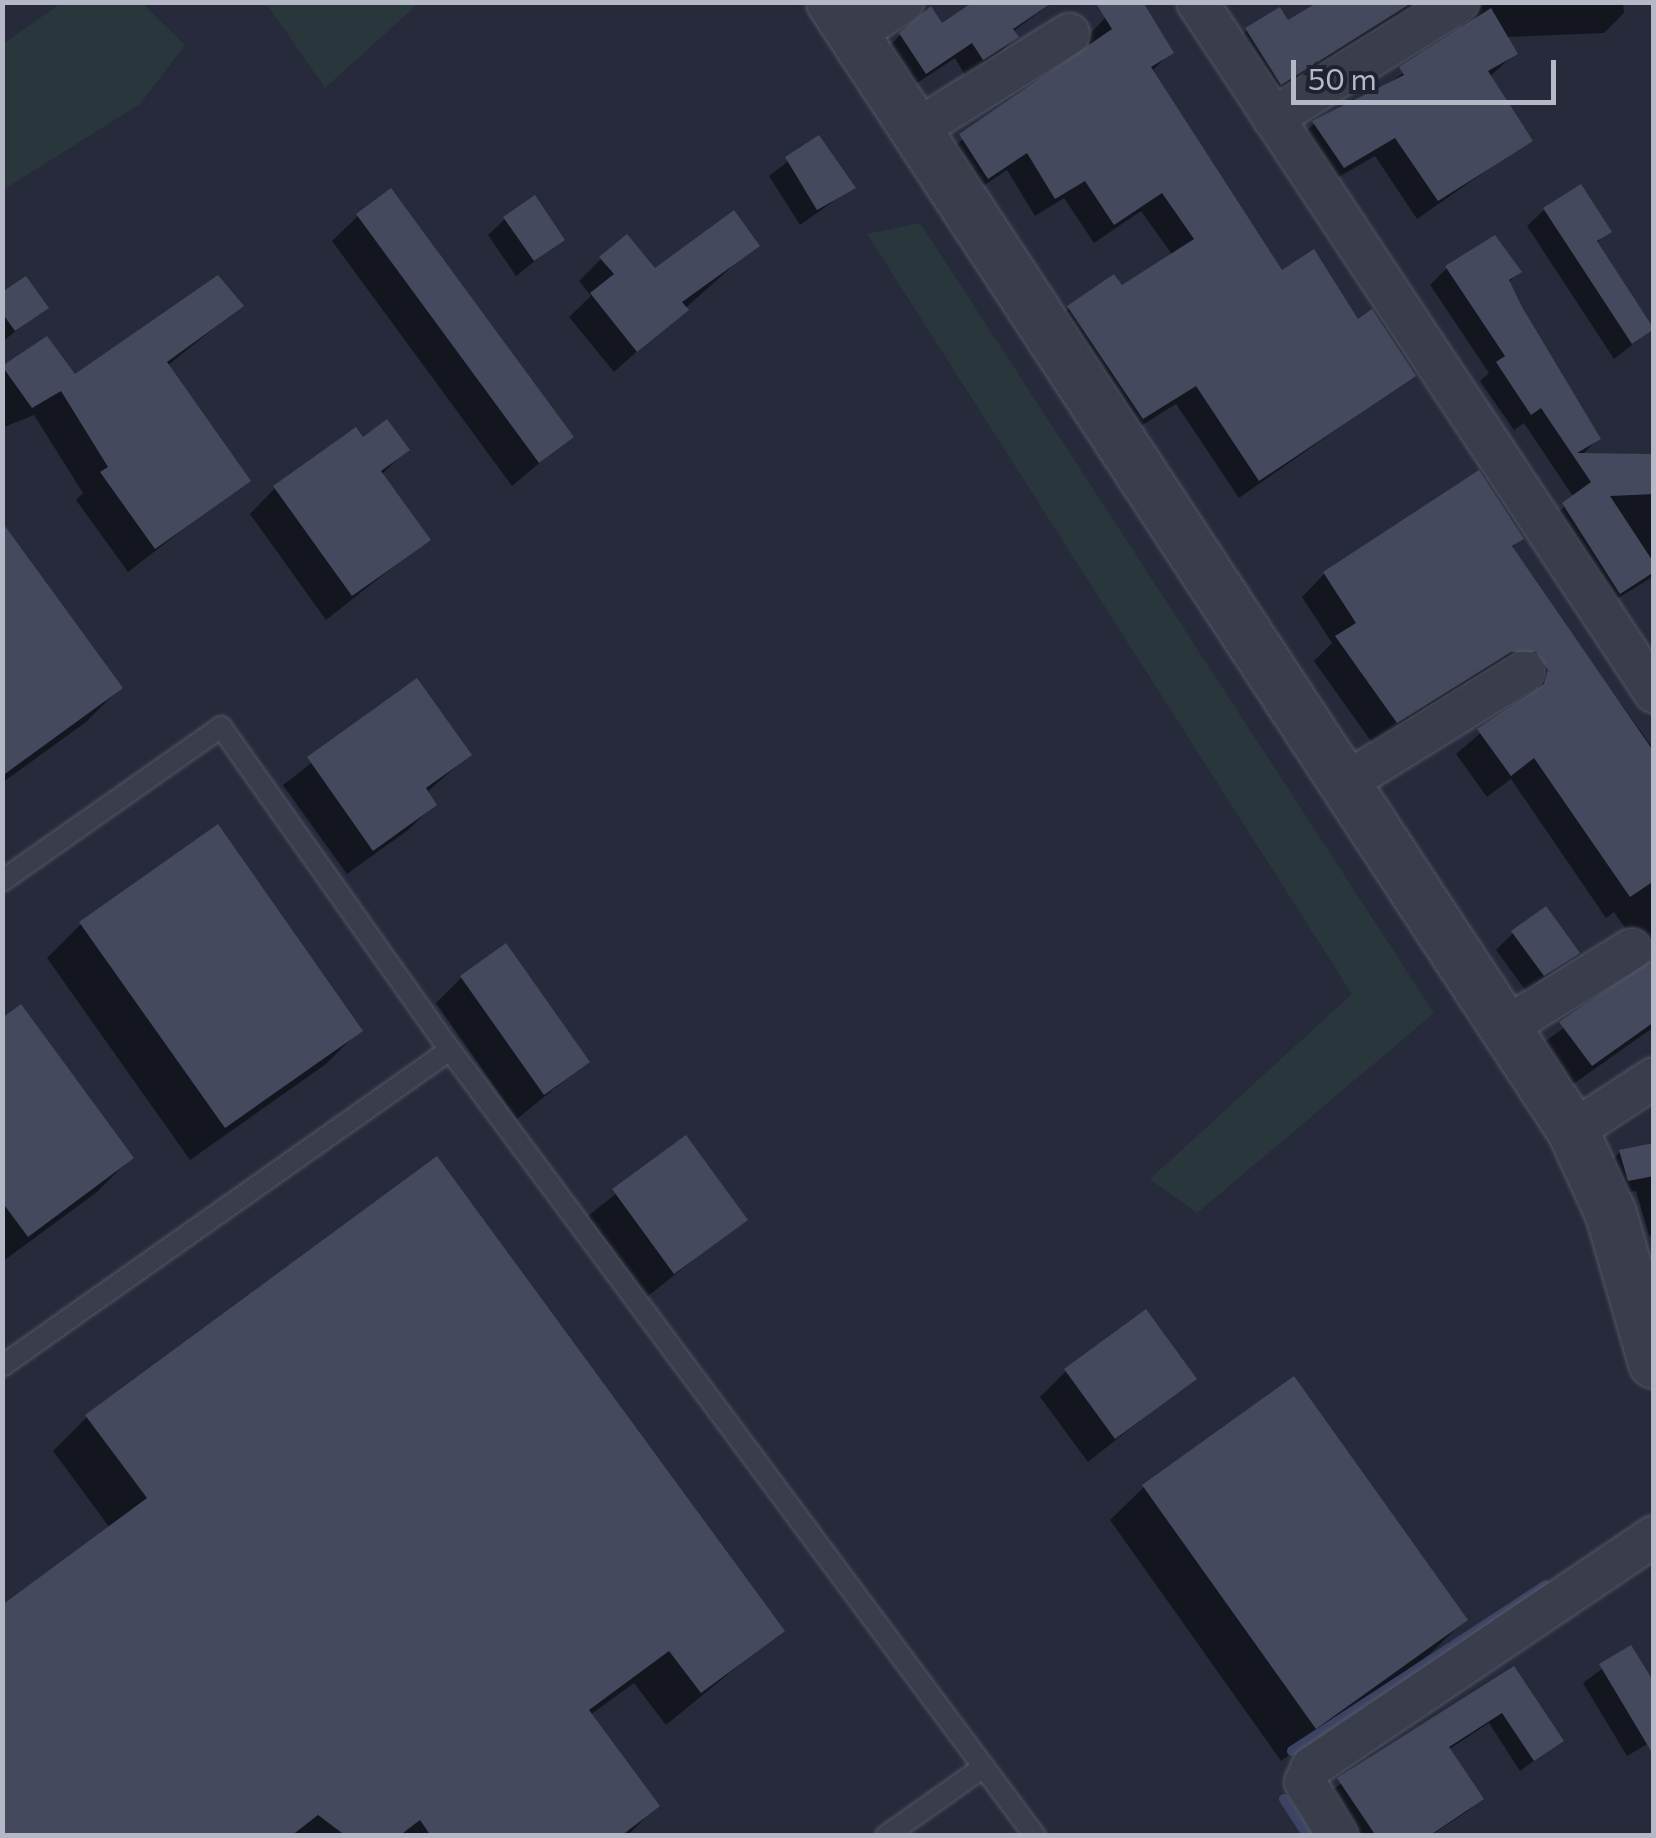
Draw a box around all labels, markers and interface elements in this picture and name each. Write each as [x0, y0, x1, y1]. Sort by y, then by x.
scale bar [1296, 40, 1561, 102]
text: 50 m [1308, 59, 1377, 96]

